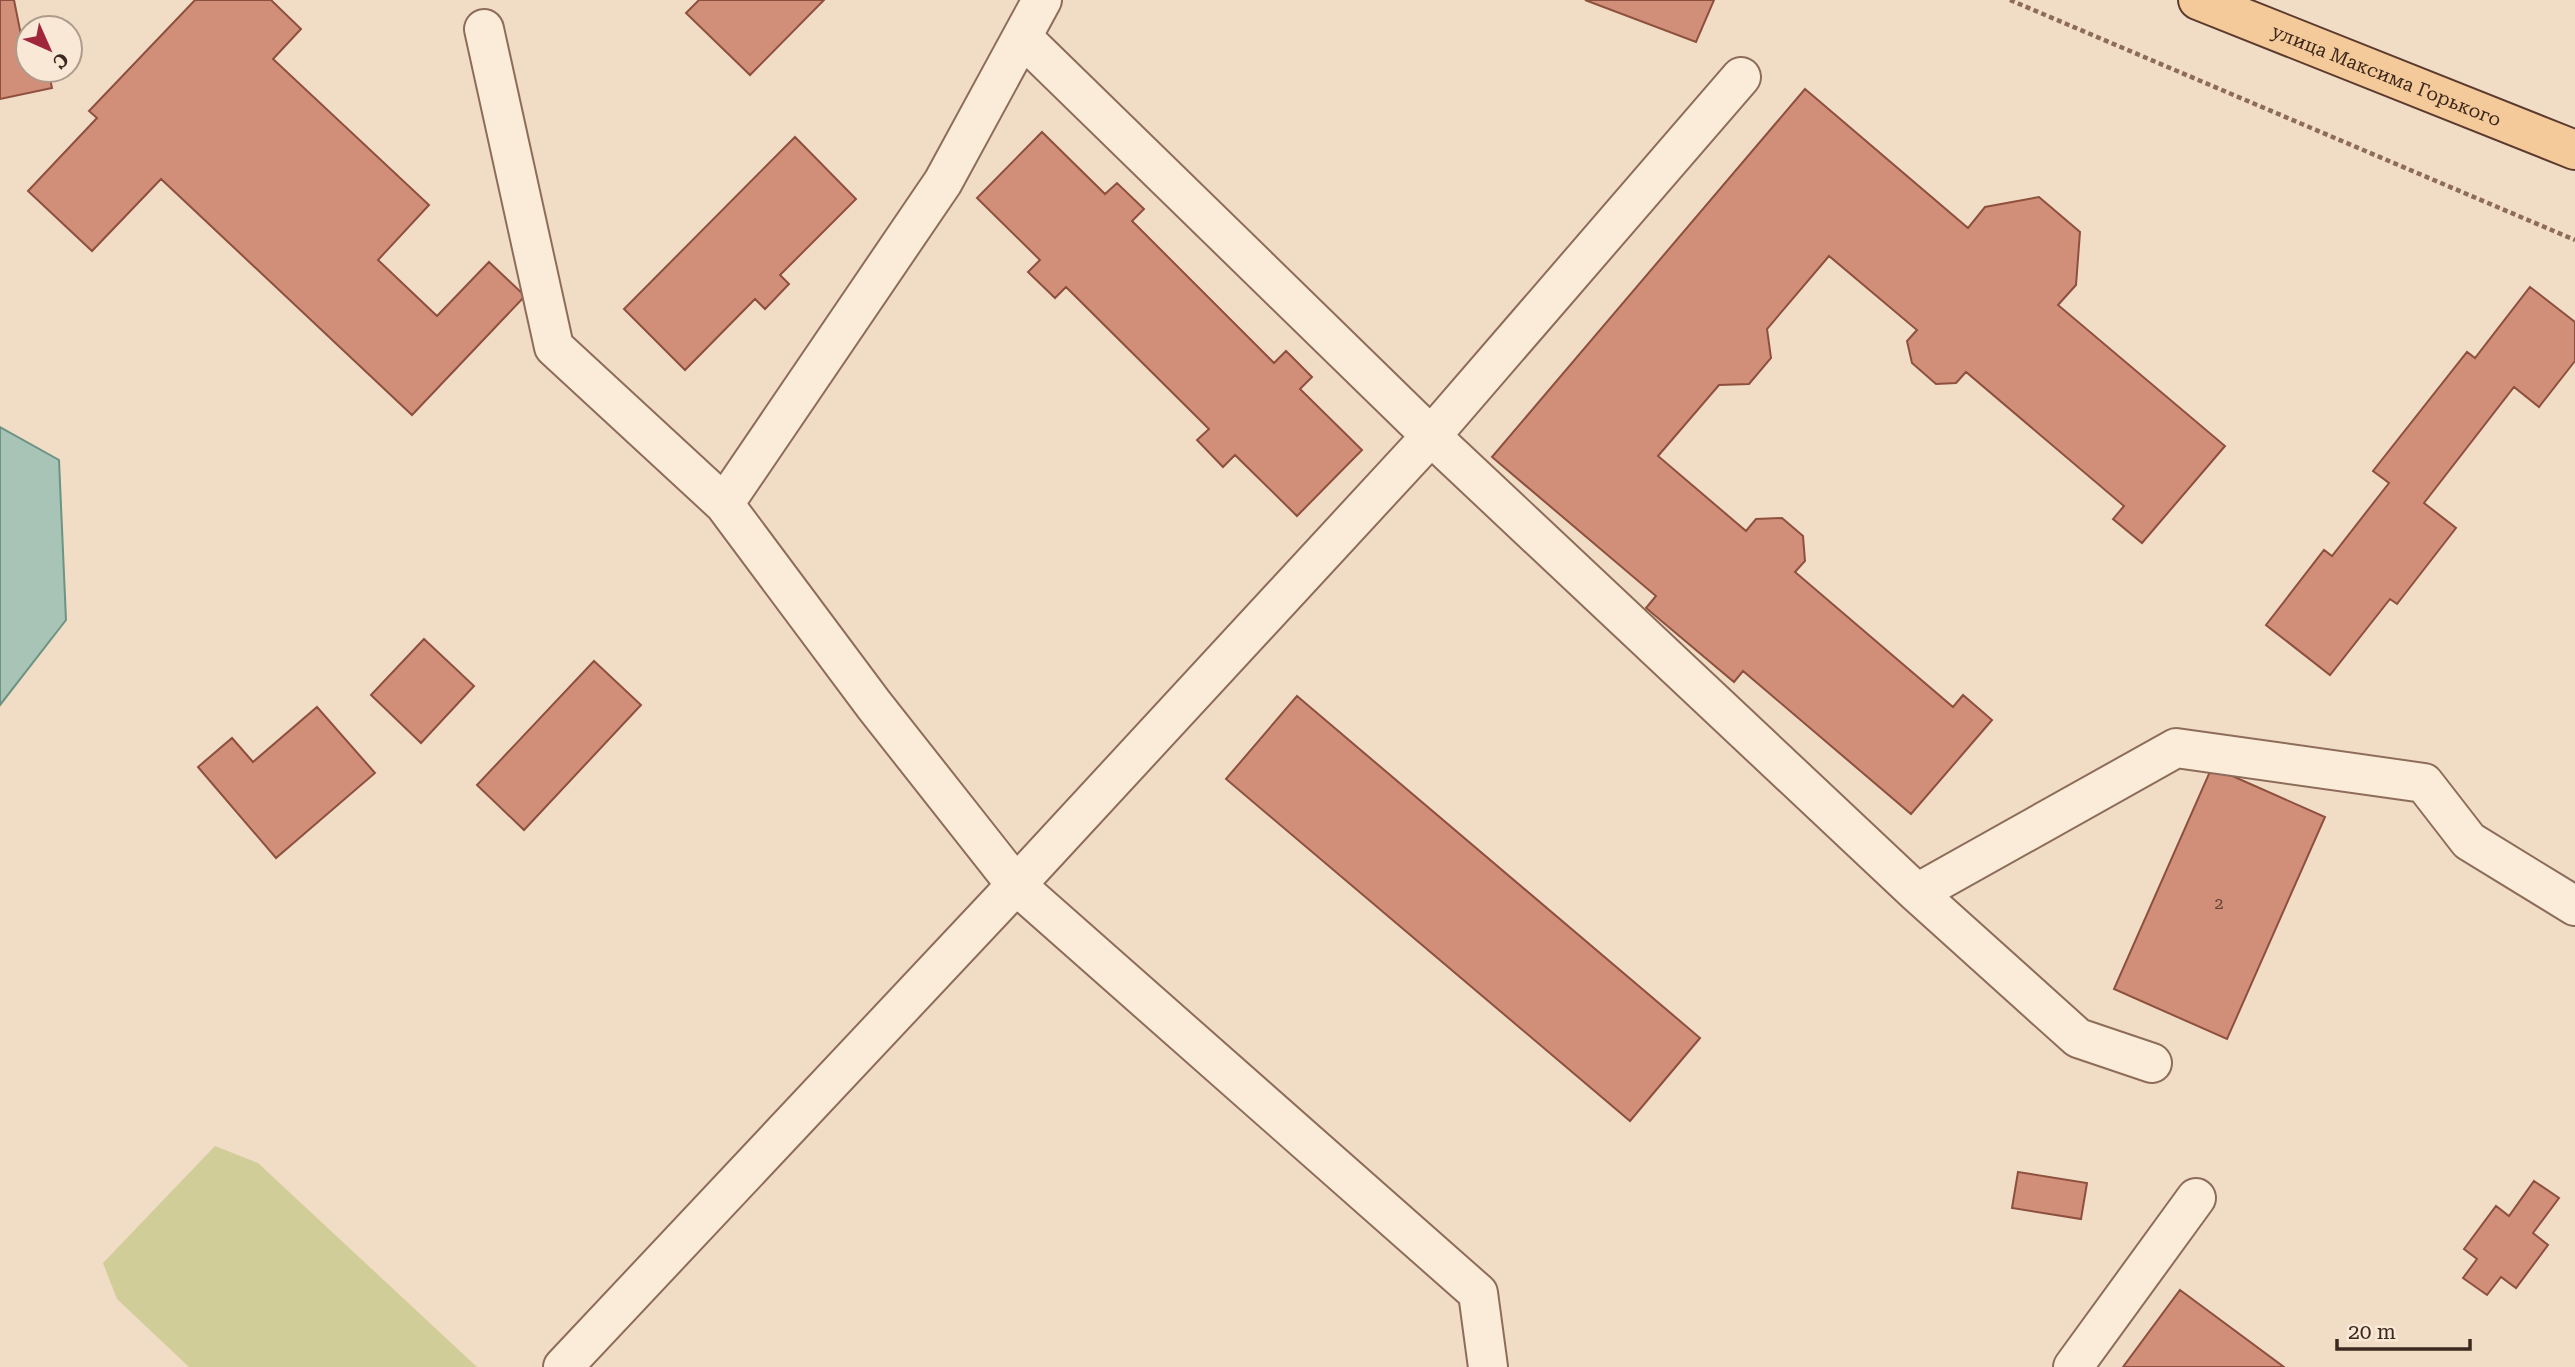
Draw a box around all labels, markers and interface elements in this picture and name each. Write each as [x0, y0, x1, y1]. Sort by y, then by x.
north arrow [14, 14, 84, 84]
street label: улица Максима Горького [2269, 19, 2505, 131]
text: С [48, 48, 74, 74]
house number: 2 [2215, 894, 2224, 913]
scale bar [2337, 1308, 2470, 1352]
text: 20 m [2348, 1320, 2396, 1344]

